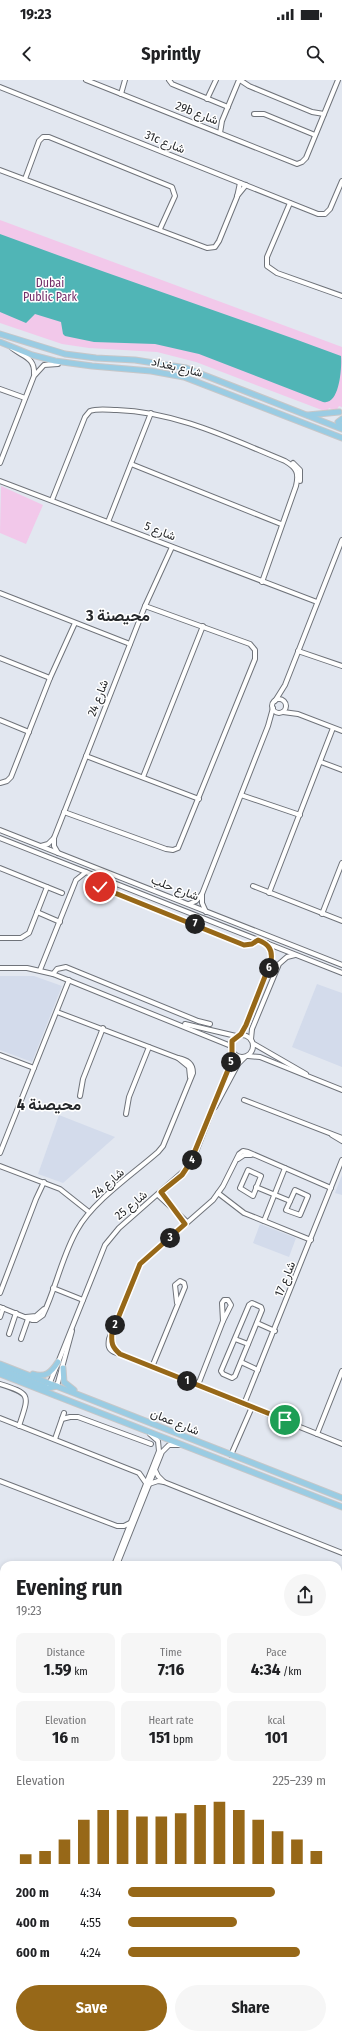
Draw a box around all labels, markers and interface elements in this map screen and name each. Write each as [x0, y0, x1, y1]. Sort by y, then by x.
text: 19:23 [20, 5, 52, 23]
icon: back [16, 43, 38, 65]
text: Sprintly [141, 43, 201, 65]
icon: search [304, 43, 326, 65]
street label: 29b شارع [173, 99, 220, 129]
street label: 31c شارع [142, 128, 187, 158]
park label: Dubai Public Park [23, 276, 77, 304]
street label: شارع بغداد [150, 354, 204, 382]
street label: شارع 5 [142, 519, 178, 545]
district label: محيصنة 3 [85, 606, 150, 625]
street label: شارع 24 [85, 678, 113, 719]
pin [83, 870, 117, 904]
street label: شارع حلب [148, 873, 201, 905]
icon: check [89, 876, 111, 898]
pin: 7 [185, 914, 205, 934]
text: 7 [193, 917, 197, 930]
pin: 6 [259, 958, 279, 978]
text: 6 [266, 961, 272, 974]
pin: 5 [221, 1052, 241, 1072]
text: 5 [228, 1055, 234, 1068]
district label: محيصنة 4 [17, 1095, 82, 1114]
pin: 4 [182, 1150, 202, 1170]
text: 4 [189, 1153, 195, 1166]
street label: شارع 24 [89, 1165, 128, 1202]
street label: شارع 25 [112, 1187, 151, 1224]
pin: 3 [160, 1228, 180, 1248]
text: 3 [167, 1231, 173, 1244]
street label: شارع 17 [272, 1259, 300, 1299]
pin: 2 [105, 1315, 125, 1335]
text: 2 [112, 1318, 118, 1331]
pin: 1 [177, 1371, 197, 1391]
text: 1 [185, 1374, 189, 1387]
pin [268, 1403, 302, 1437]
street label: شارع عمان [148, 1406, 201, 1440]
icon: arrive [274, 1409, 296, 1431]
text: Evening run [16, 1574, 123, 1601]
button: share [284, 1574, 326, 1616]
text: 19:23 [16, 1603, 42, 1618]
text: Distance [46, 1646, 85, 1659]
text: Time [160, 1646, 182, 1659]
text: Pace [266, 1646, 287, 1659]
text: 1.59 [44, 1659, 72, 1680]
text: 7:16 [158, 1659, 184, 1680]
text: 4:34 [251, 1659, 280, 1680]
text: km [72, 1665, 88, 1678]
text: /km [280, 1665, 302, 1678]
text: Elevation [45, 1714, 86, 1727]
text: Heart rate [148, 1714, 194, 1727]
text: kcal [267, 1714, 285, 1727]
text: 16 [52, 1727, 68, 1748]
text: 151 [149, 1727, 171, 1748]
text: 101 [265, 1727, 288, 1748]
text: m [68, 1733, 79, 1746]
text: bpm [171, 1733, 193, 1746]
text: Elevation [16, 1773, 65, 1788]
text: 225–239 m [272, 1773, 326, 1788]
text: 200 m [16, 1885, 49, 1900]
text: 4:34 [80, 1885, 101, 1900]
text: 400 m [16, 1915, 50, 1930]
text: 4:55 [80, 1915, 101, 1930]
text: 600 m [16, 1945, 50, 1960]
text: 4:24 [80, 1945, 101, 1960]
button: Save [16, 1985, 167, 2031]
button: Share [175, 1985, 326, 2031]

